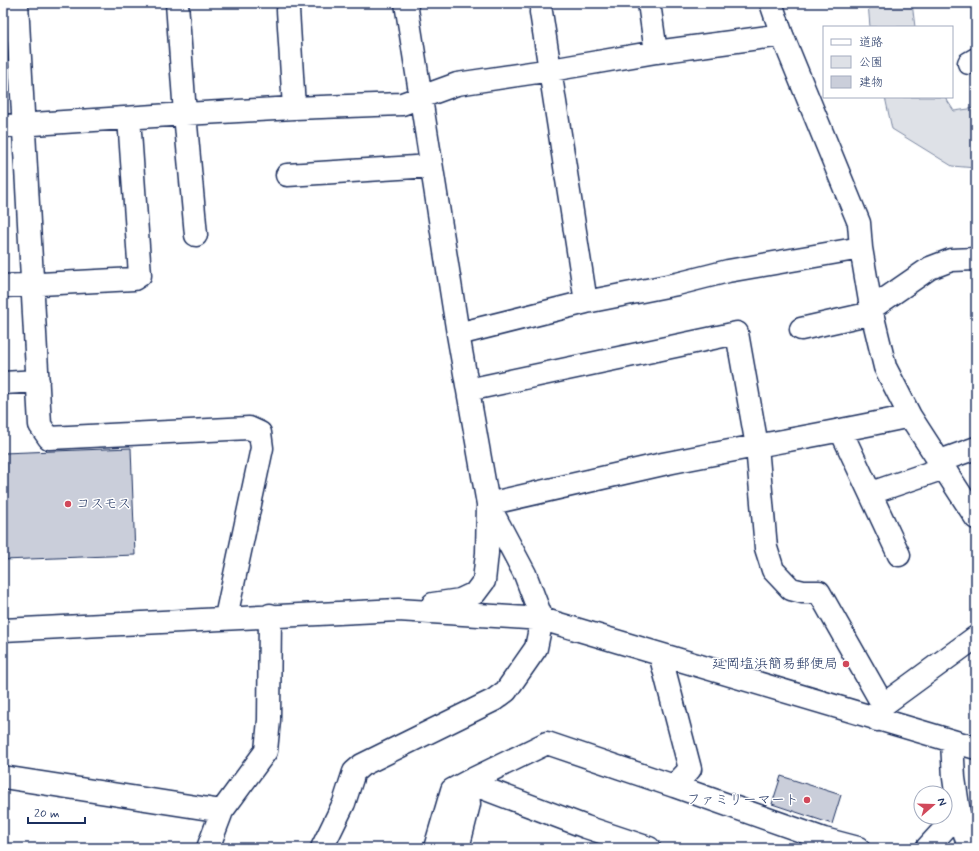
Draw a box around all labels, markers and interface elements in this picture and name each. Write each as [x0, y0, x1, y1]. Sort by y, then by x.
legend [823, 26, 953, 98]
text: 道路 [859, 35, 883, 51]
text: 公園 [859, 55, 883, 71]
text: 建物 [859, 75, 883, 91]
place label: コスモス [76, 495, 131, 513]
marker: コスモス [63, 499, 73, 509]
place label: 延岡塩浜簡易郵便局 [712, 655, 838, 673]
marker: 延岡塩浜簡易郵便局 [841, 659, 851, 669]
north arrow [913, 785, 953, 825]
place label: ファミリーマート [687, 791, 799, 809]
marker: ファミリーマート [802, 795, 812, 805]
text: N [934, 796, 949, 808]
scale bar [28, 799, 85, 825]
text: 20 m [34, 806, 60, 822]

